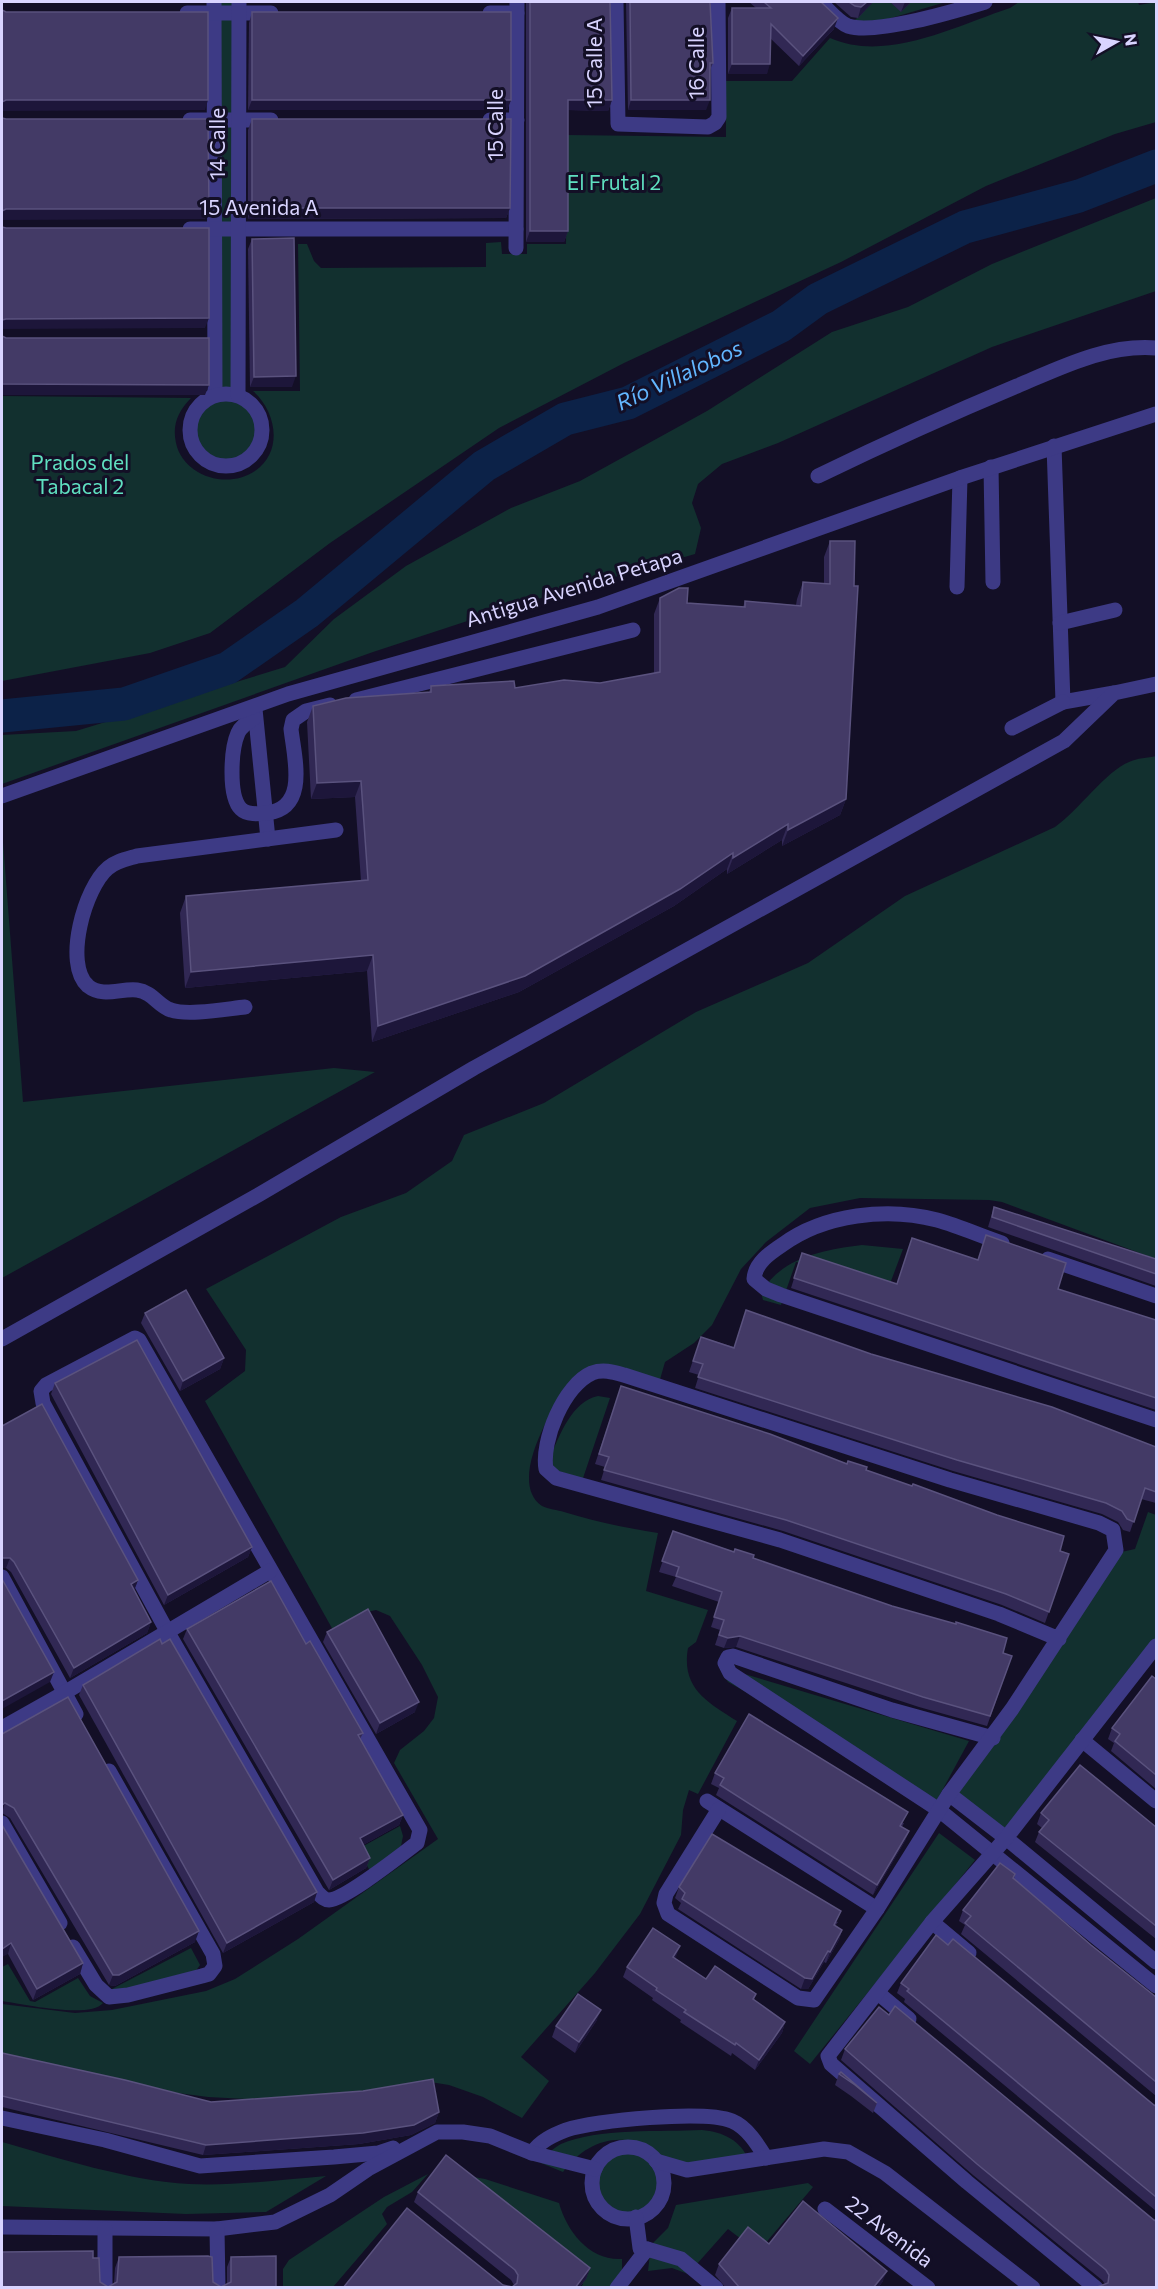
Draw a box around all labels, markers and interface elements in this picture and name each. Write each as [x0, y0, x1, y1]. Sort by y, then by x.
north arrow [1086, 12, 1146, 72]
street label: 15 Calle A [581, 18, 606, 108]
street label: 16 Calle [683, 27, 708, 99]
text: N [1121, 32, 1142, 47]
street label: 15 Calle [482, 89, 507, 161]
street label: 14 Calle [204, 108, 229, 180]
park label: El Frutal 2 [567, 169, 661, 194]
street label: 15 Avenida A [199, 194, 319, 219]
water label: Río Villalobos [612, 334, 746, 415]
park label: Prados del Tabacal 2 [31, 449, 129, 498]
street label: Antigua Avenida Petapa [462, 542, 685, 631]
street label: 22 Avenida [841, 2190, 939, 2272]

